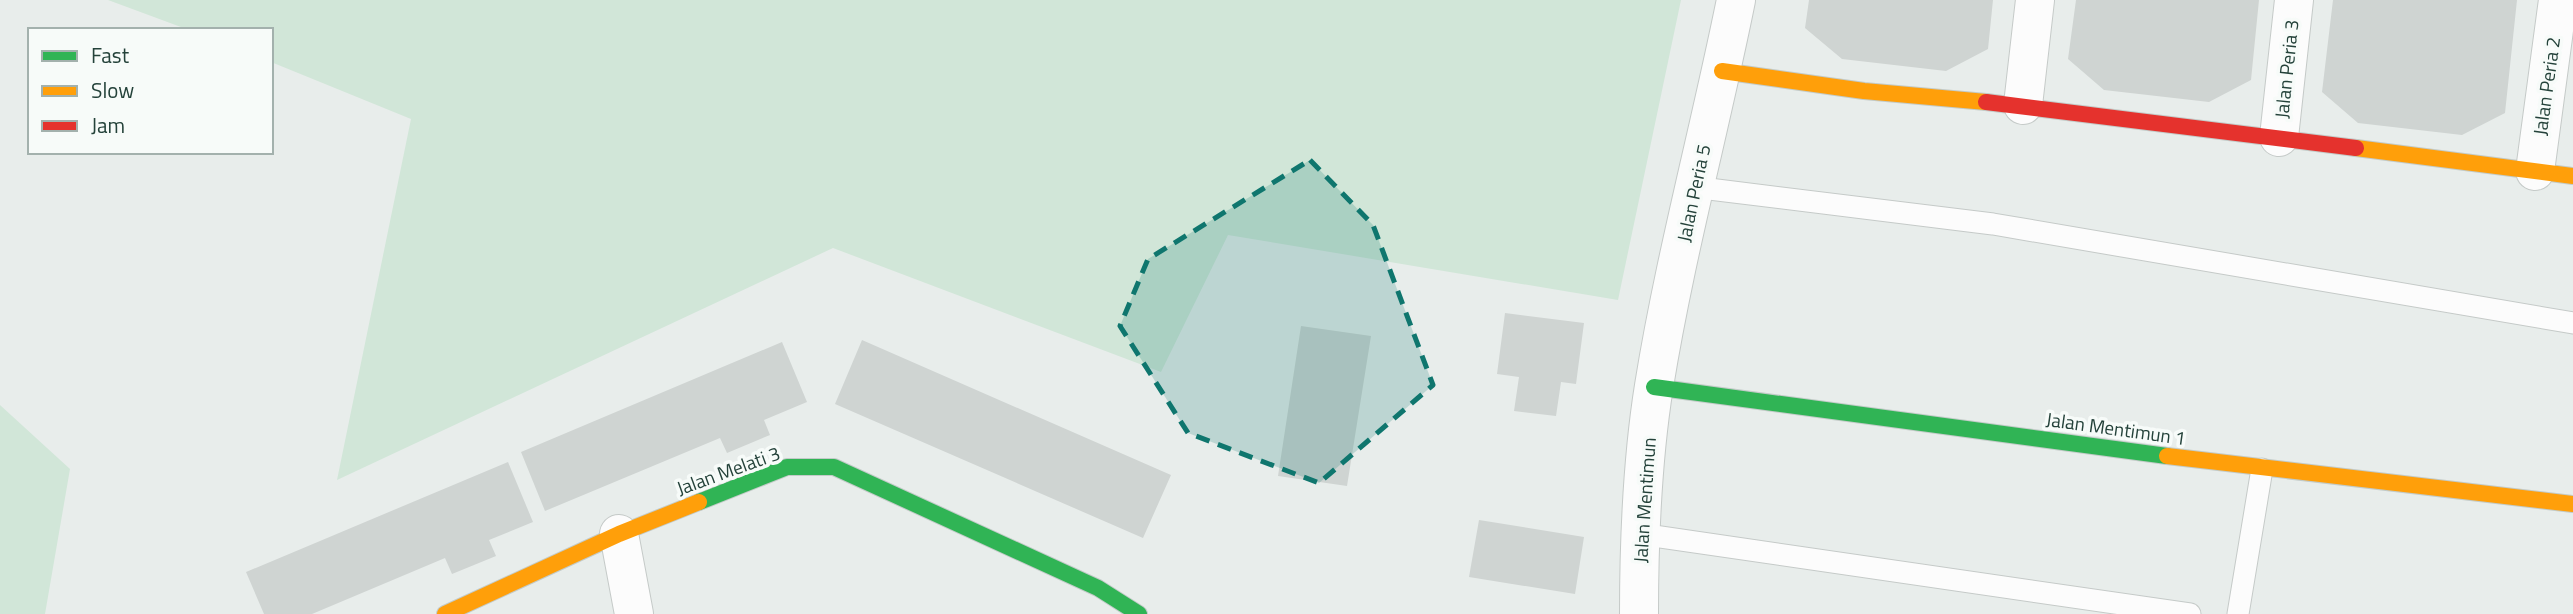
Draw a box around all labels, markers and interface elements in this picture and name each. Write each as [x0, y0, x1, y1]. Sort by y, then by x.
street label: Jalan Peria 3 [2266, 18, 2306, 120]
legend [28, 28, 273, 154]
street label: Jalan Peria 2 [2525, 35, 2567, 137]
text: Fast [91, 39, 130, 71]
text: Slow [91, 74, 134, 106]
text: Jam [91, 109, 125, 141]
street label: Jalan Peria 5 [1669, 141, 1717, 245]
street label: Jalan Mentimun 1 [2044, 404, 2188, 452]
street label: Jalan Mentimun [1625, 436, 1663, 564]
street label: Jalan Melati 3 [672, 438, 784, 502]

